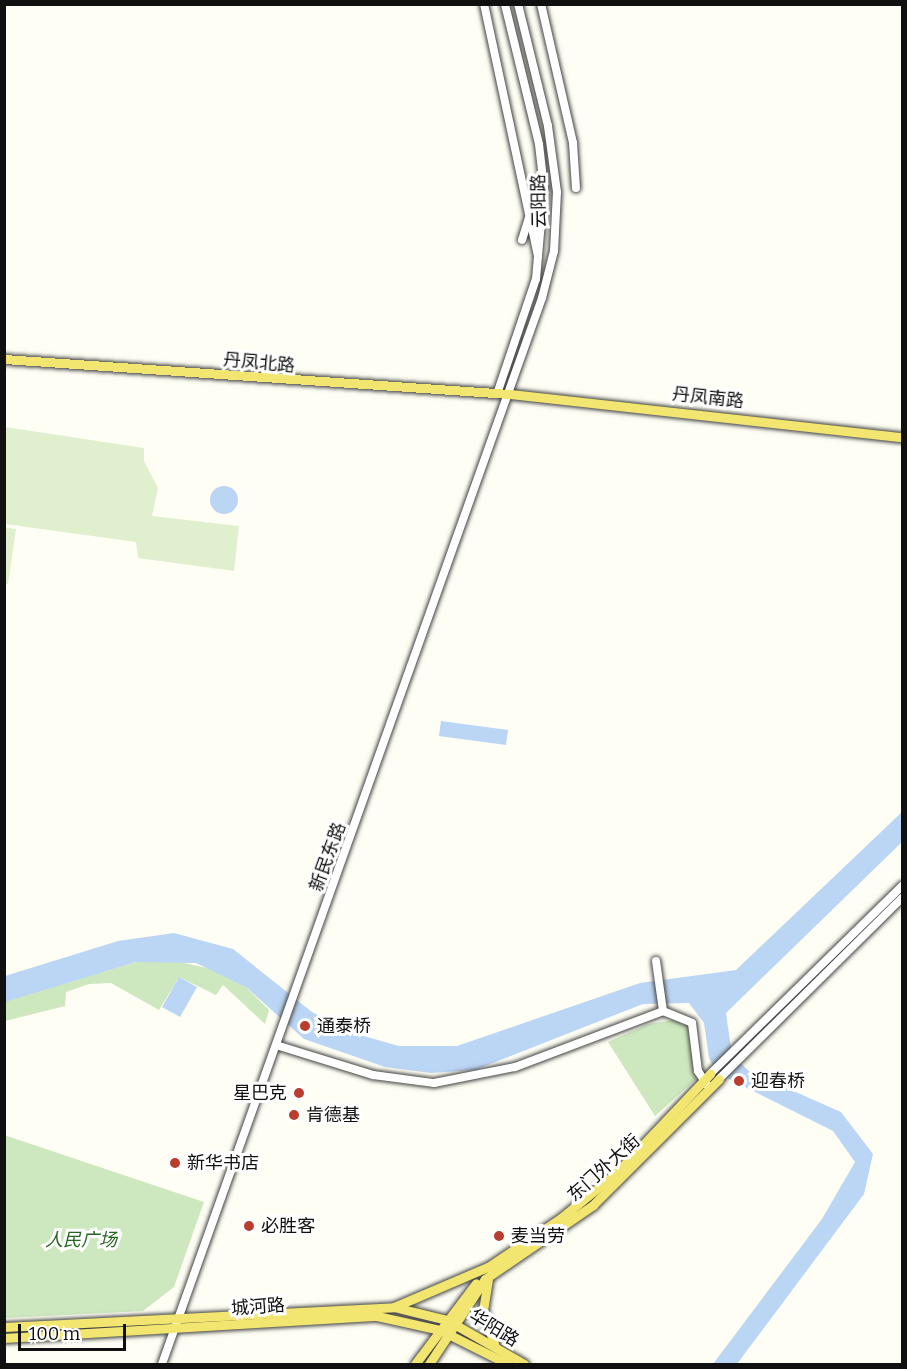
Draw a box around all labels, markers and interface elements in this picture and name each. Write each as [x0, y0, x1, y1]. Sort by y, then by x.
street label: 云阳路 [528, 174, 550, 228]
street label: 丹凤北路 [222, 349, 296, 377]
street label: 丹凤南路 [671, 383, 745, 413]
street label: 新民东路 [306, 819, 350, 895]
place label: 通泰桥 [317, 1015, 371, 1037]
marker: 通泰桥 [298, 1019, 312, 1033]
place label: 迎春桥 [751, 1070, 805, 1092]
marker: 迎春桥 [732, 1074, 746, 1088]
place label: 星巴克 [233, 1082, 287, 1104]
marker: 星巴克 [292, 1086, 306, 1100]
place label: 肯德基 [306, 1104, 360, 1126]
marker: 肯德基 [287, 1108, 301, 1122]
street label: 东门外大街 [563, 1130, 645, 1206]
place label: 新华书店 [187, 1152, 259, 1174]
marker: 新华书店 [168, 1156, 182, 1170]
place label: 必胜客 [261, 1215, 315, 1237]
marker: 必胜客 [242, 1219, 256, 1233]
place label: 麦当劳 [511, 1225, 565, 1247]
park label: 人民广场 [45, 1229, 117, 1251]
marker: 麦当劳 [492, 1229, 506, 1243]
street label: 城河路 [230, 1294, 286, 1320]
street label: 华阳路 [465, 1305, 523, 1351]
scale bar [21, 1312, 129, 1350]
text: 100 m [29, 1323, 80, 1345]

